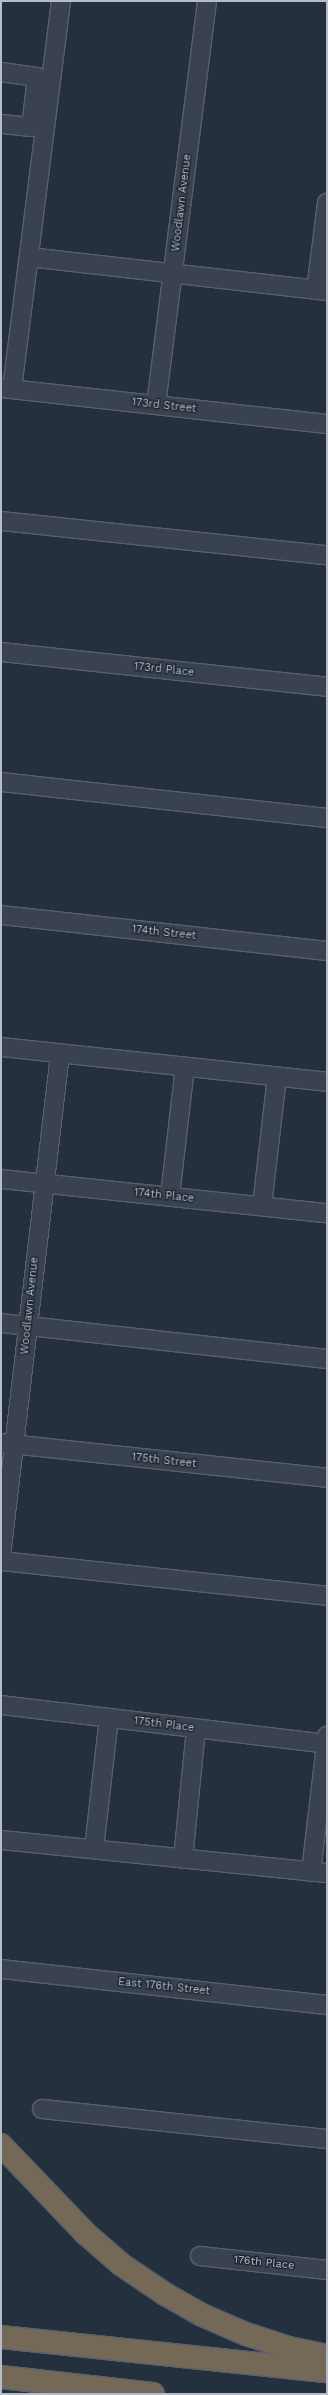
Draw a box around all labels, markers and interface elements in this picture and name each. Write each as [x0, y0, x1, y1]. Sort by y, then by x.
street label: Woodlawn Avenue [169, 153, 195, 253]
street label: 173rd Street [131, 396, 197, 416]
street label: 173rd Place [133, 660, 195, 680]
street label: 174th Street [131, 923, 197, 943]
street label: 174th Place [133, 1186, 195, 1206]
street label: Woodlawn Avenue [18, 1256, 42, 1356]
street label: 175th Street [131, 1451, 197, 1471]
street label: 175th Place [133, 1715, 195, 1735]
street label: East 176th Street [117, 1976, 211, 1998]
street label: 176th Place [233, 2253, 295, 2273]

